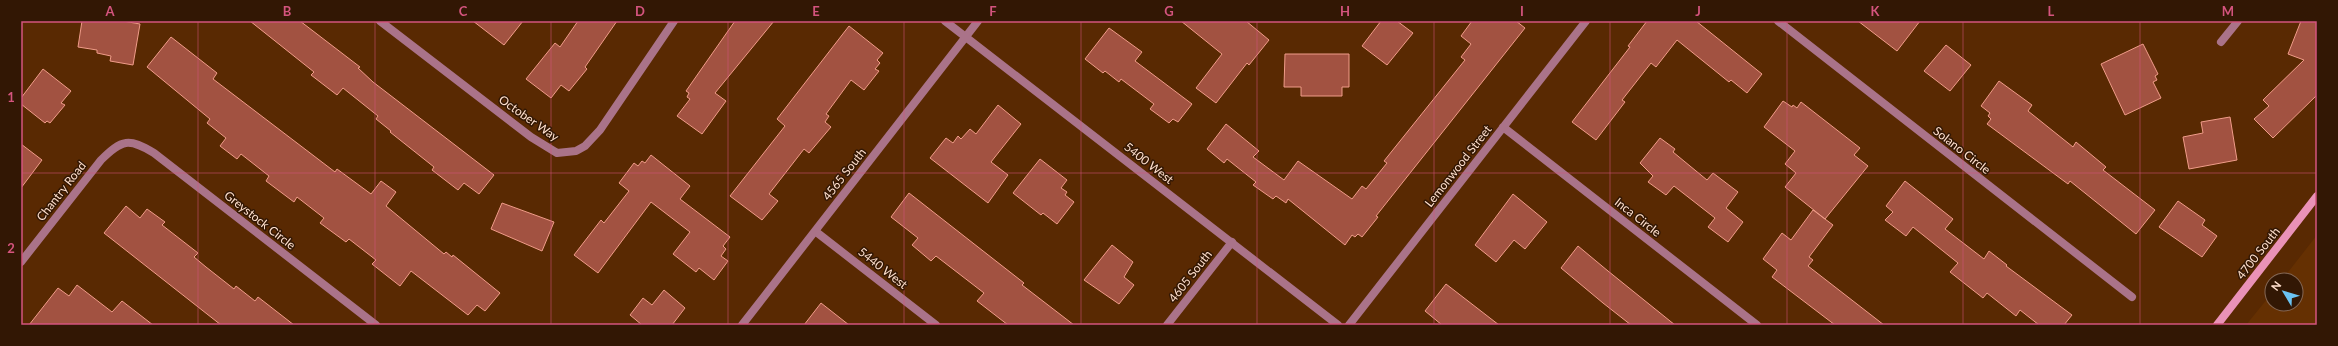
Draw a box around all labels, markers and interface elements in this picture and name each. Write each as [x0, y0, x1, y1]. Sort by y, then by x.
text: A [104, 3, 115, 19]
text: B [283, 3, 292, 19]
text: C [459, 3, 468, 19]
text: D [635, 3, 645, 19]
text: E [812, 3, 820, 19]
text: F [989, 3, 997, 19]
text: G [1164, 3, 1174, 19]
text: H [1340, 3, 1350, 19]
text: I [1520, 3, 1524, 19]
text: J [1695, 3, 1701, 19]
text: K [1871, 3, 1881, 19]
text: L [2048, 3, 2055, 19]
text: M [2222, 3, 2234, 19]
text: 1 [7, 89, 15, 105]
street label: October Way [496, 92, 563, 145]
street label: Lemonwood Street [1421, 122, 1495, 210]
street label: Solano Circle [1930, 123, 1994, 177]
street label: 5400 West [1121, 139, 1177, 187]
street label: 4565 South [819, 145, 869, 203]
street label: Chantry Road [33, 158, 89, 224]
street label: Greystock Circle [221, 188, 299, 252]
street label: Inca Circle [1612, 194, 1664, 240]
street label: 4700 South [2233, 224, 2283, 282]
text: 2 [7, 240, 15, 256]
street label: 5440 West [855, 244, 911, 292]
street label: 4605 South [1165, 247, 1215, 305]
north arrow [2264, 272, 2304, 312]
text: N [2268, 278, 2283, 293]

